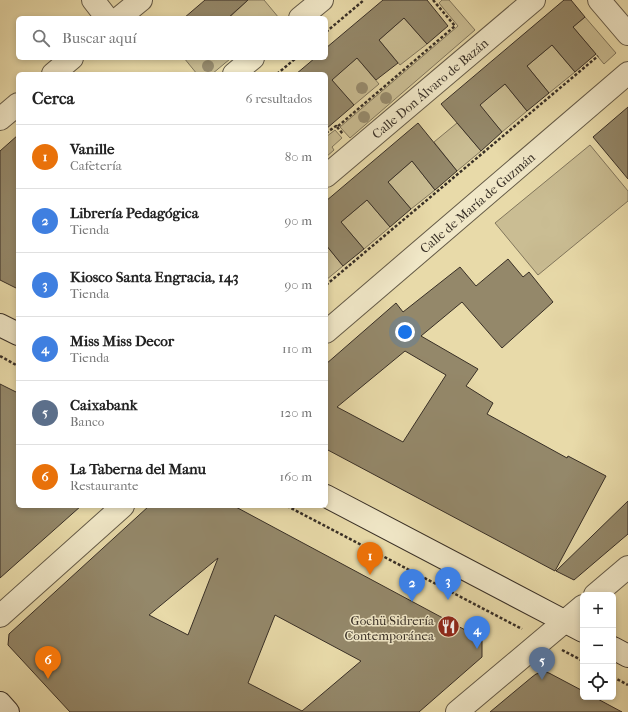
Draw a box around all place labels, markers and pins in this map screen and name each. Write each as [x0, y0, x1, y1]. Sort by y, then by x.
pin: 1 [357, 542, 383, 575]
pin: 3 [435, 567, 461, 600]
pin: 2 [399, 569, 425, 602]
place label: Gochü Sidrería Contemporánea [344, 613, 435, 643]
restaurant icon: Gochü Sidrería Contemporánea [436, 614, 462, 640]
pin: 4 [464, 616, 490, 649]
pin: 6 [35, 646, 61, 679]
pin: 5 [529, 647, 555, 680]

